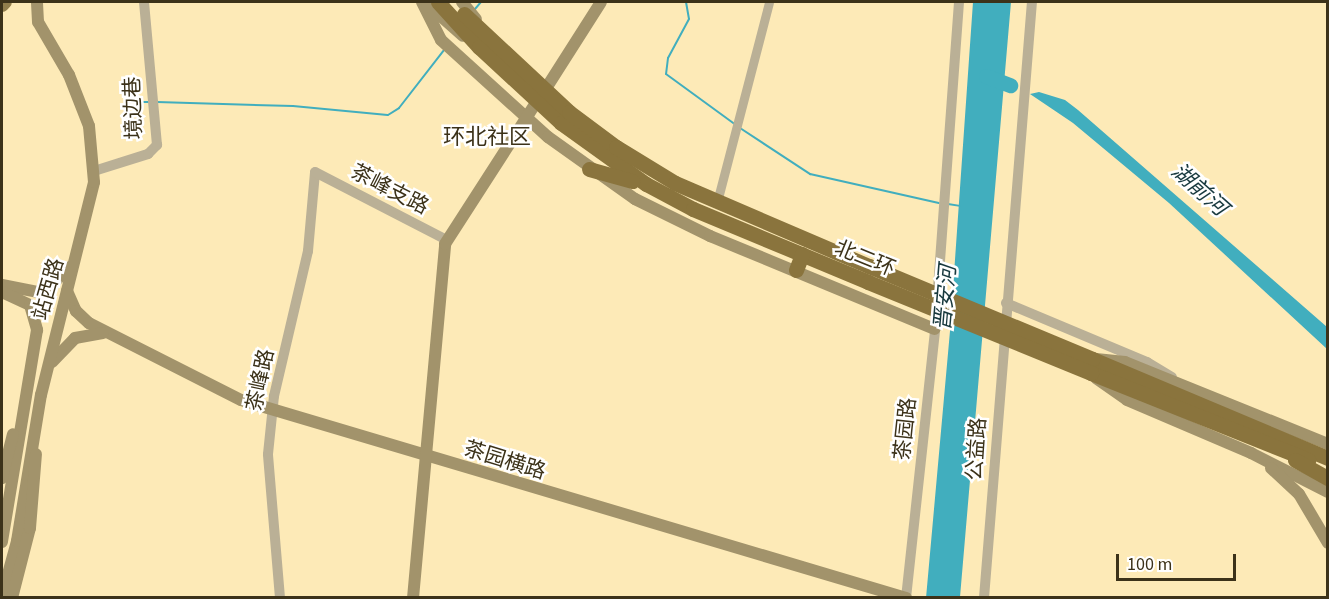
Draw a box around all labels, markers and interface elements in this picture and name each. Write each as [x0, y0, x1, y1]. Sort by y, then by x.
street label: 境边巷 [119, 76, 147, 140]
district label: 环北社区 [443, 125, 531, 151]
water label: 湖前河 [1166, 158, 1232, 222]
street label: 茶峰支路 [347, 159, 433, 219]
street label: 北二环 [831, 235, 899, 281]
street label: 站西路 [27, 255, 69, 323]
water label: 晋安河 [930, 264, 962, 332]
street label: 茶峰路 [241, 347, 279, 413]
street label: 茶园路 [889, 396, 921, 462]
street label: 公益路 [961, 417, 991, 481]
street label: 茶园横路 [461, 436, 549, 484]
scale bar [1119, 542, 1239, 580]
text: 100 m [1127, 552, 1172, 577]

